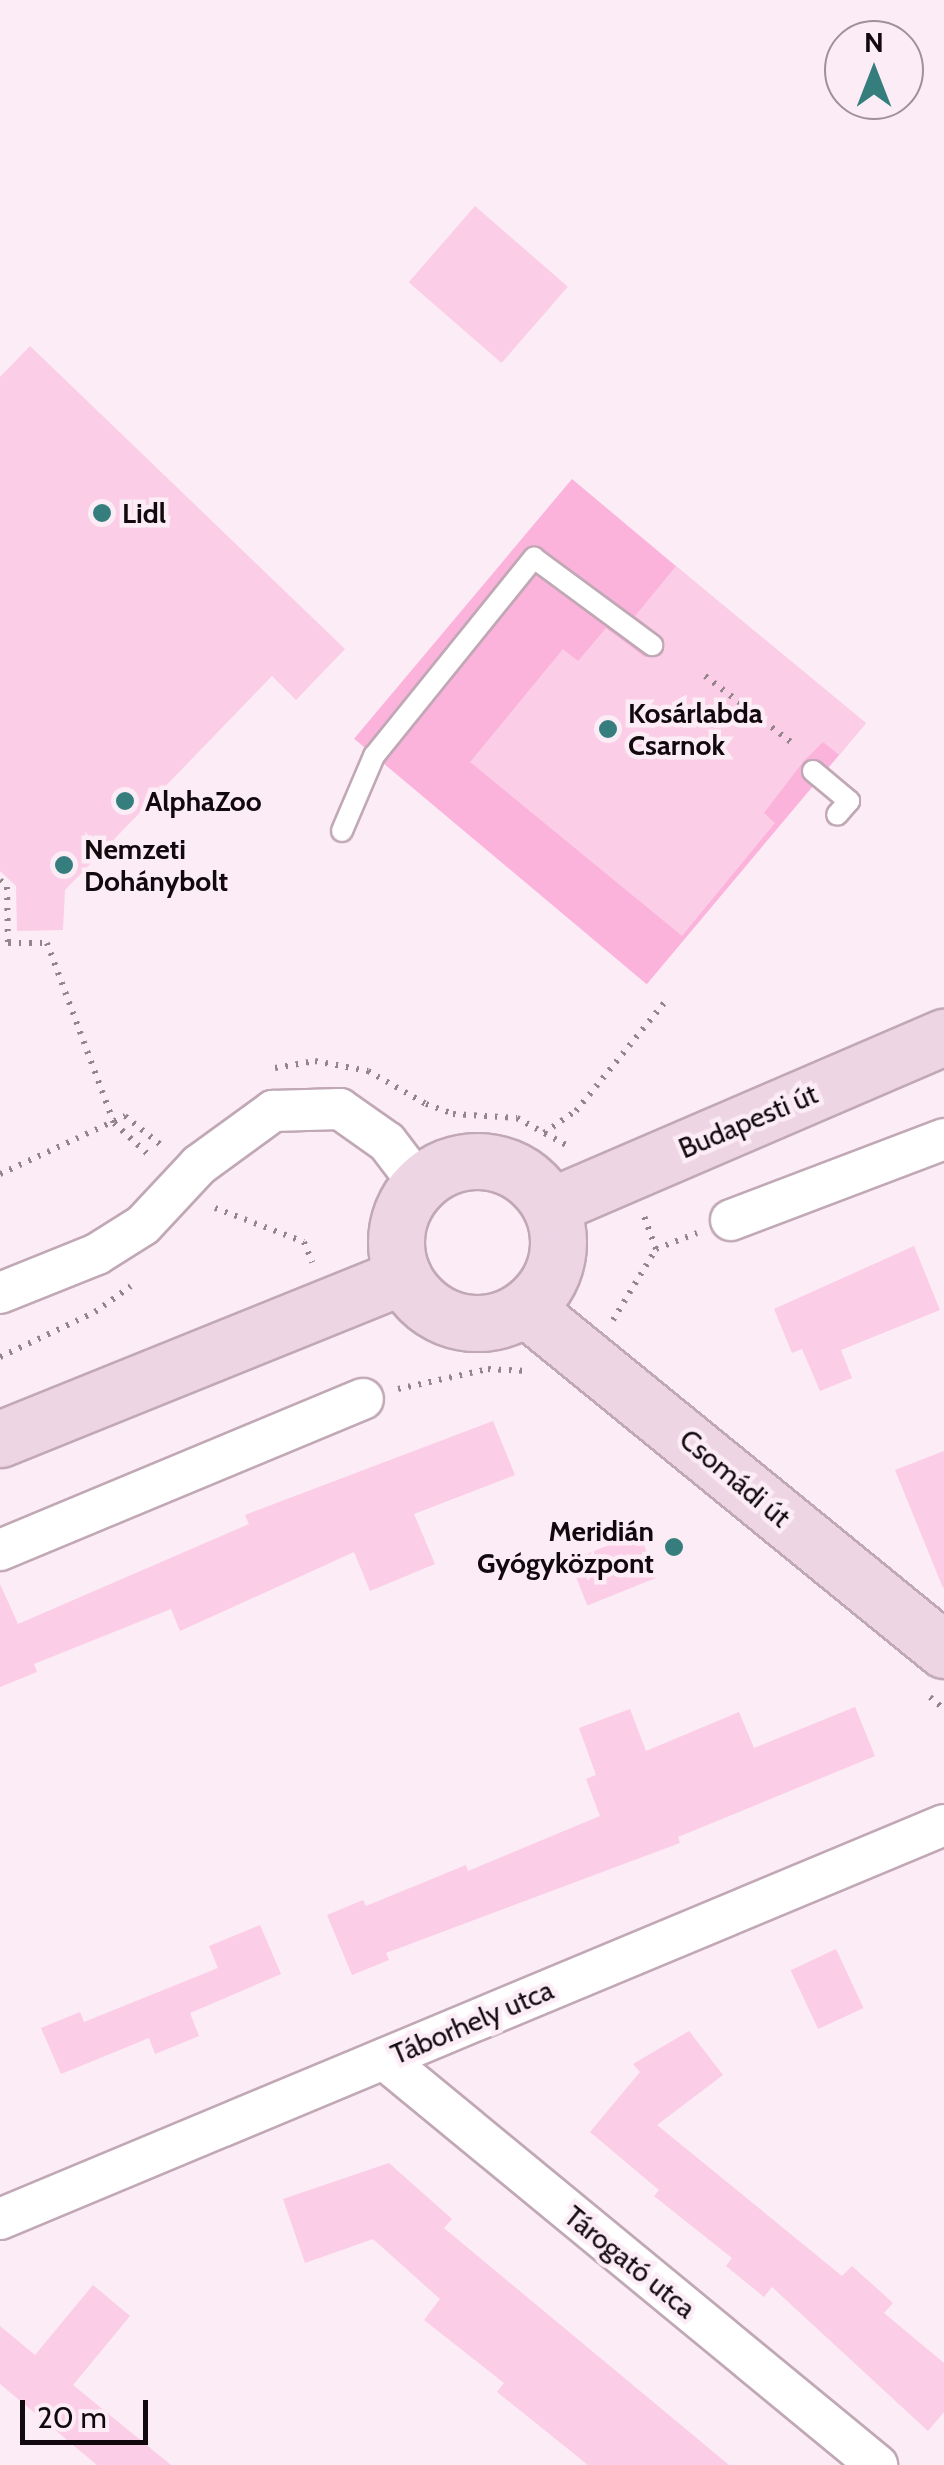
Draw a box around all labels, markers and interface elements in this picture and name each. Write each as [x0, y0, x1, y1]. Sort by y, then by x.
north arrow [824, 20, 924, 120]
text: N [864, 25, 884, 59]
place label: Lidl [122, 496, 166, 530]
marker: Lidl [91, 502, 113, 524]
place label: Kosárlabda Csarnok [628, 696, 763, 762]
marker: Kosárlabda Csarnok [597, 718, 619, 740]
place label: AlphaZoo [145, 784, 262, 818]
marker: AlphaZoo [114, 790, 136, 812]
place label: Nemzeti Dohánybolt [84, 832, 228, 898]
marker: Nemzeti Dohánybolt [53, 854, 75, 876]
street label: Budapesti út [674, 1077, 822, 1165]
street label: Csomádi út [673, 1422, 797, 1534]
place label: Meridián Gyógyközpont [477, 1514, 654, 1580]
marker: Meridián Gyógyközpont [663, 1536, 685, 1558]
street label: Táborhely utca [386, 1973, 558, 2071]
street label: Tárogató utca [558, 2199, 702, 2325]
scale bar [25, 2380, 152, 2442]
text: 20 m [37, 2399, 107, 2436]

